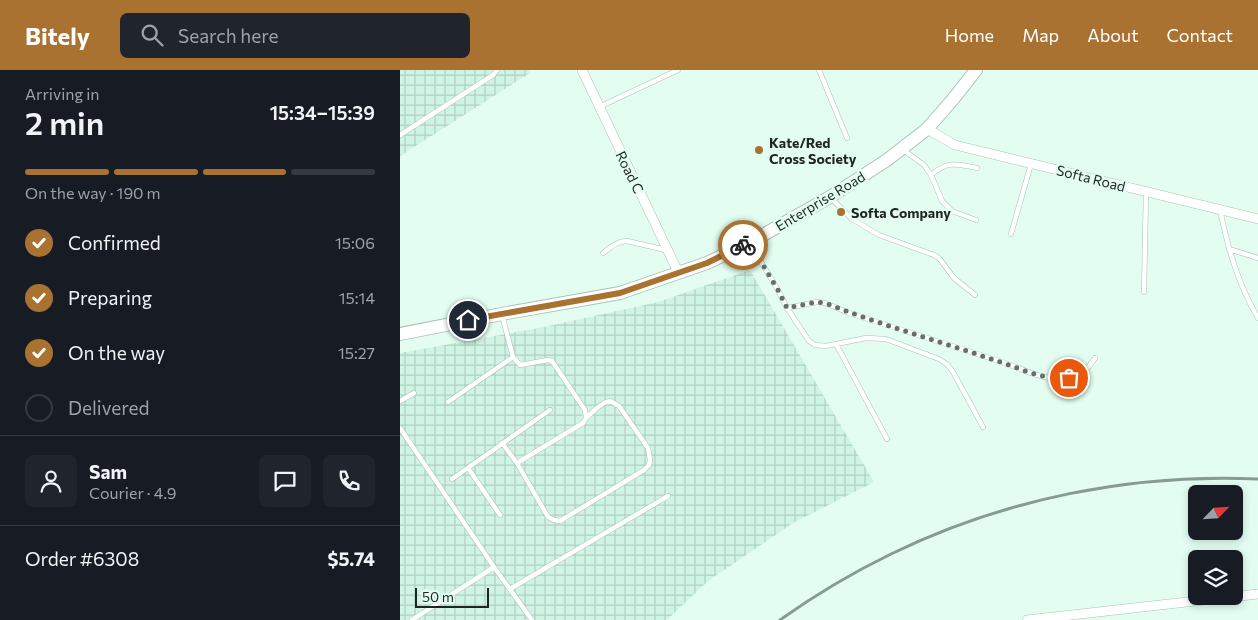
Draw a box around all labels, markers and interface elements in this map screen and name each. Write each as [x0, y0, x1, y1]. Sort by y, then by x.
search box [120, 13, 470, 58]
text: Bitely [25, 21, 90, 50]
icon: search [138, 21, 166, 49]
text: Search here [178, 24, 278, 47]
text: Home [945, 24, 994, 46]
text: Map [1022, 24, 1059, 46]
text: About [1087, 24, 1139, 46]
text: Contact [1167, 24, 1233, 46]
text: Arriving in [25, 84, 99, 103]
text: 15:34–15:39 [270, 101, 375, 124]
text: 2 min [25, 102, 104, 142]
place label: Kate/Red Cross Society [769, 134, 857, 167]
marker: Kate/Red Cross Society [753, 144, 765, 156]
street label: Road C [613, 148, 647, 196]
street label: Softa Road [1055, 161, 1127, 195]
street label: Enterprise Road [772, 168, 868, 234]
text: On the way · 190 m [25, 183, 161, 202]
place label: Softa Company [851, 204, 951, 221]
marker: Softa Company [835, 206, 847, 218]
courier [718, 220, 768, 270]
icon: check [25, 229, 53, 257]
text: Confirmed [68, 231, 161, 254]
icon: bike [729, 231, 757, 259]
text: 15:06 [335, 233, 375, 252]
icon: check [25, 284, 53, 312]
text: Preparing [68, 286, 152, 309]
text: 15:14 [339, 288, 375, 307]
pin [447, 299, 489, 341]
icon: home [454, 306, 482, 334]
icon: check [25, 339, 53, 367]
text: On the way [68, 341, 165, 364]
text: 15:27 [338, 343, 375, 362]
pin [1048, 357, 1090, 399]
icon: bag [1055, 364, 1083, 392]
text: Delivered [68, 396, 149, 419]
button: person [25, 455, 77, 507]
button: chat [259, 455, 311, 507]
button: phone [323, 455, 375, 507]
text: Sam [89, 460, 127, 483]
text: Courier · 4.9 [89, 483, 176, 502]
north arrow [1188, 485, 1242, 540]
map controls [1188, 485, 1243, 605]
text: Order #6308 [25, 547, 139, 570]
text: $5.74 [327, 547, 375, 570]
button: layers [1188, 550, 1243, 605]
scale bar [415, 585, 489, 608]
text: 50 m [422, 588, 454, 605]

